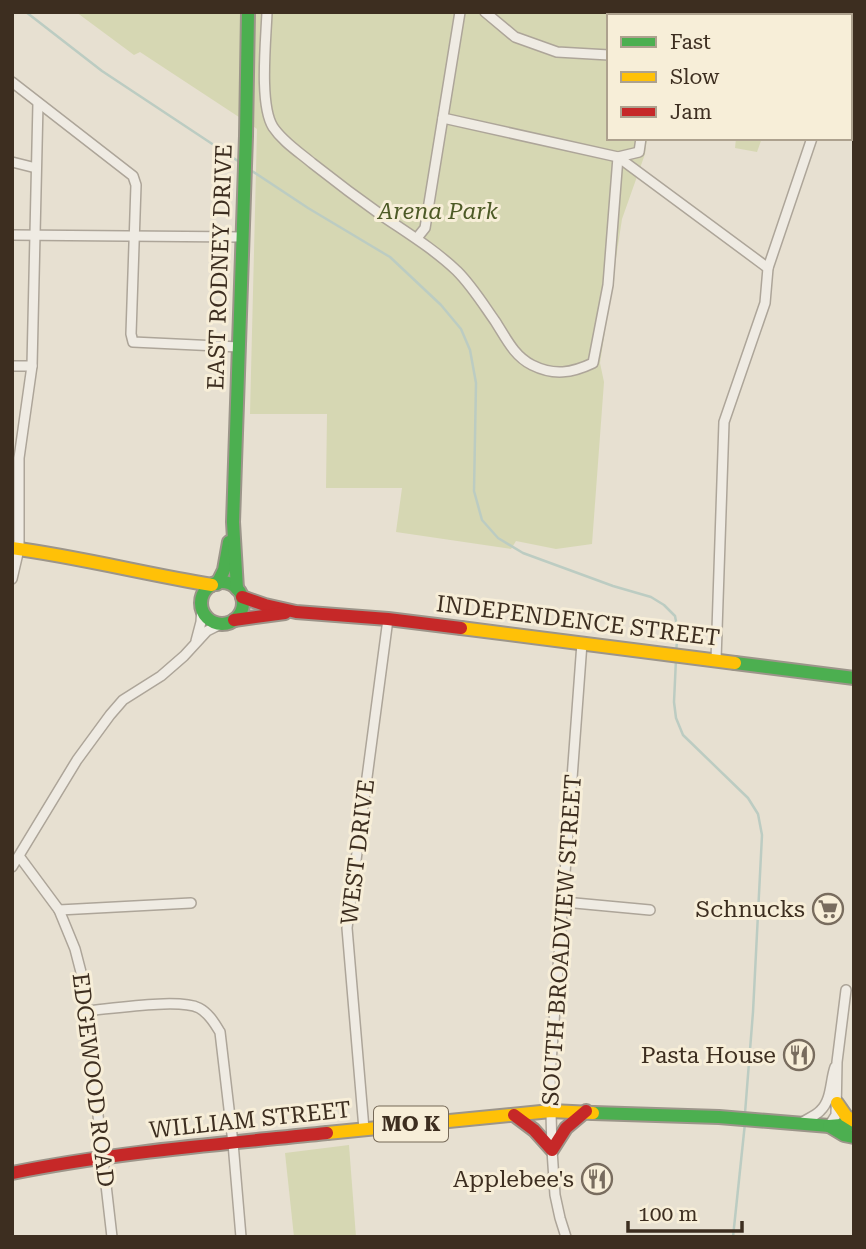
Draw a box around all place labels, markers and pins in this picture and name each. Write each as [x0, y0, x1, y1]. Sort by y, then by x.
supermarket icon: Schnucks [811, 892, 845, 926]
place label: Schnucks [696, 896, 805, 923]
restaurant icon: Pasta House [782, 1038, 816, 1072]
place label: Pasta House [641, 1042, 776, 1069]
restaurant icon: Applebee's [580, 1162, 614, 1196]
place label: Applebee's [453, 1166, 574, 1193]

